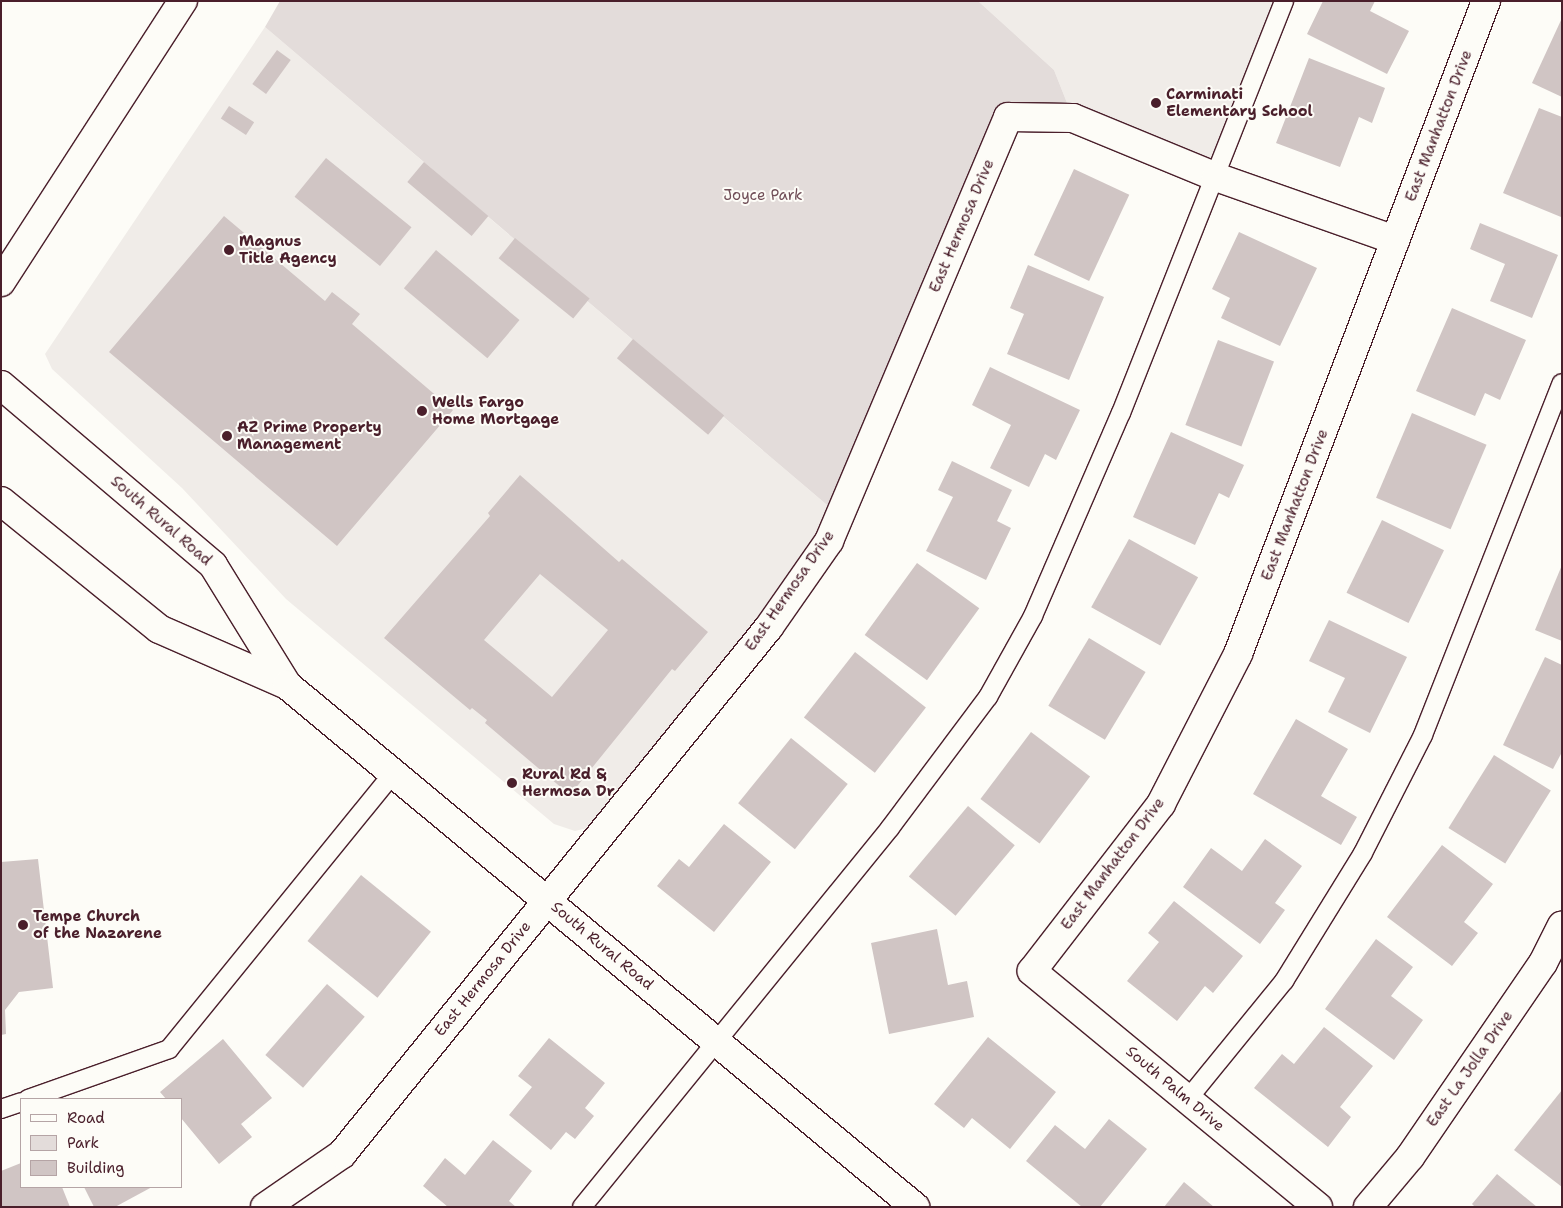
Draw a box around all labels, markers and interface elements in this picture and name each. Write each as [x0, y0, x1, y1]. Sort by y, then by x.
street label: East Manhatton Drive [1402, 48, 1476, 204]
place label: Carminati Elementary School [1166, 85, 1313, 120]
marker: Carminati Elementary School [1150, 97, 1162, 109]
street label: East Hermosa Drive [926, 157, 998, 295]
park label: Joyce Park [723, 187, 803, 205]
place label: Magnus Title Agency [239, 232, 337, 267]
marker: Magnus Title Agency [223, 244, 235, 256]
place label: Wells Fargo Home Mortgage [432, 393, 559, 428]
marker: Wells Fargo Home Mortgage [416, 405, 428, 417]
place label: AZ Prime Property Management [237, 418, 382, 453]
street label: East Manhatton Drive [1258, 427, 1332, 583]
marker: AZ Prime Property Management [221, 430, 233, 442]
street label: South Rural Road [107, 472, 215, 570]
street label: East Hermosa Drive [742, 527, 838, 655]
place label: Rural Rd & Hermosa Dr [522, 765, 615, 800]
marker: Rural Rd & Hermosa Dr [506, 777, 518, 789]
street label: East Manhatton Drive [1057, 794, 1169, 934]
street label: South Rural Road [547, 898, 657, 994]
place label: Tempe Church of the Nazarene [33, 907, 162, 942]
street label: East Hermosa Drive [431, 918, 535, 1040]
marker: Tempe Church of the Nazarene [17, 919, 29, 931]
street label: East La Jolla Drive [1423, 1007, 1517, 1131]
street label: South Palm Drive [1122, 1043, 1228, 1135]
legend [20, 1098, 182, 1188]
text: Road [67, 1108, 105, 1128]
text: Park [67, 1133, 99, 1153]
text: Building [67, 1158, 124, 1178]

